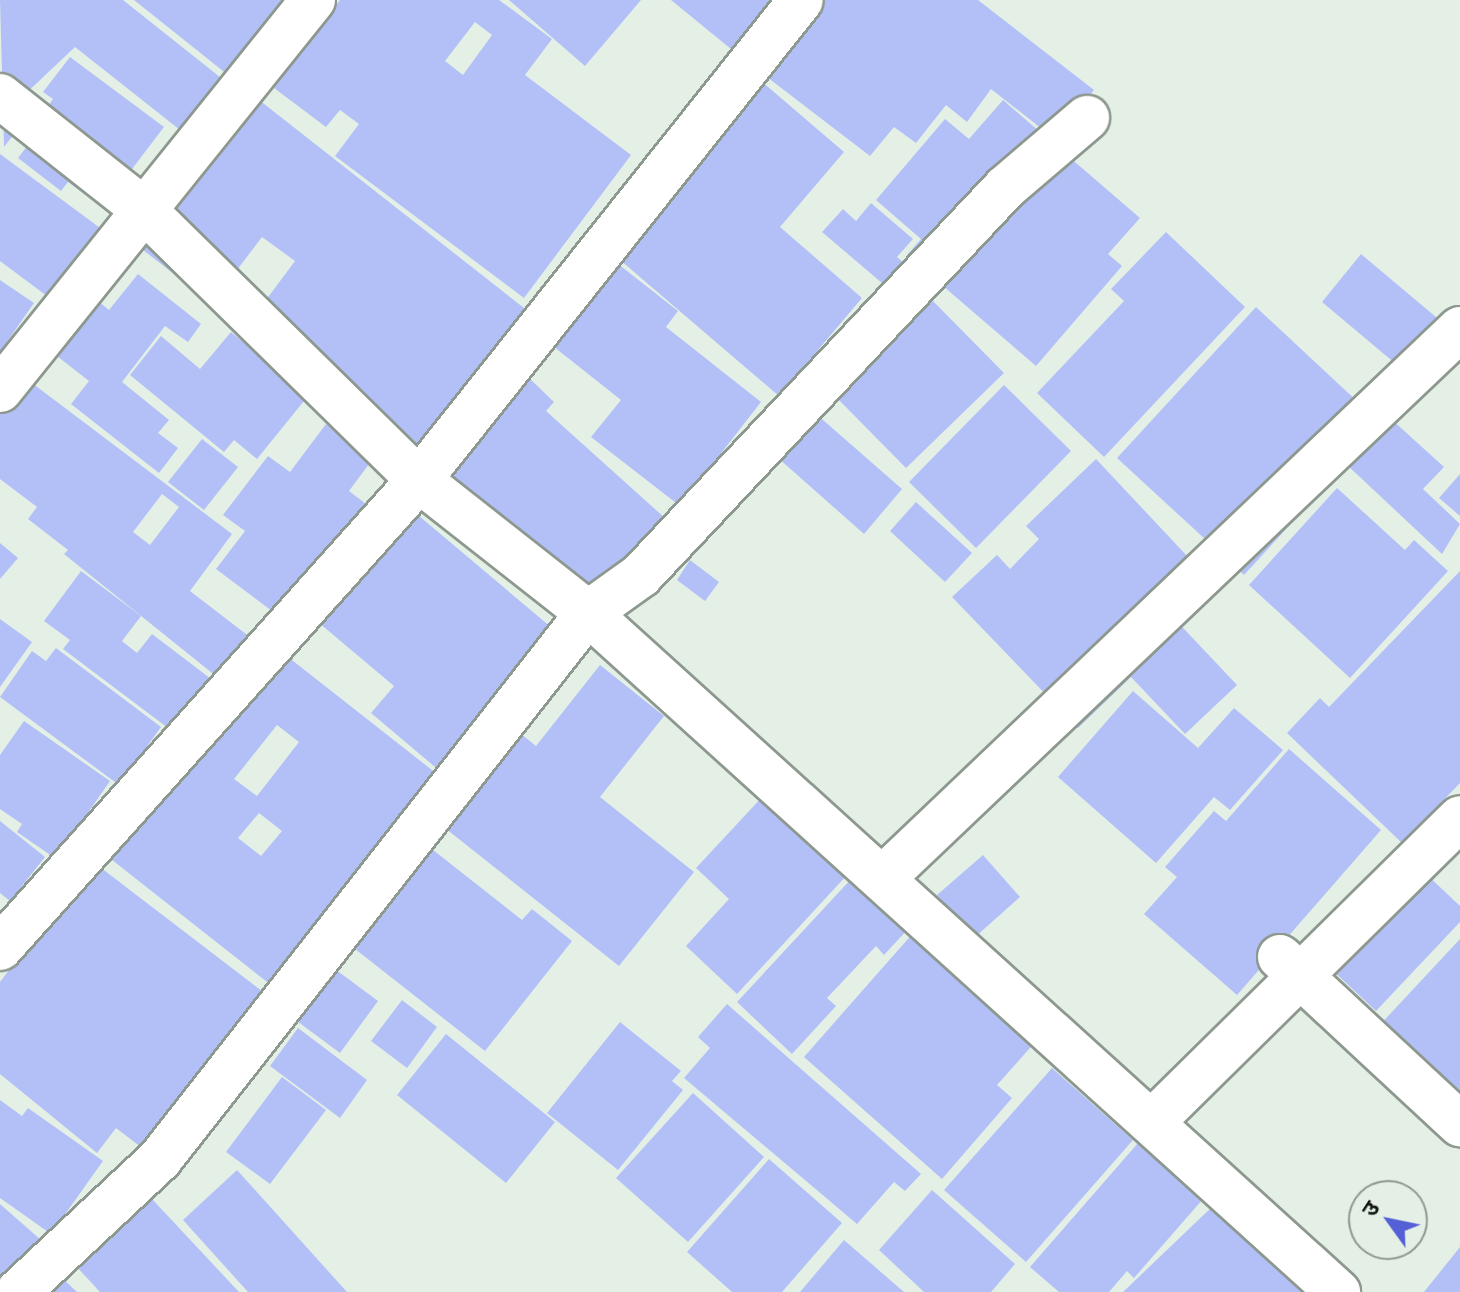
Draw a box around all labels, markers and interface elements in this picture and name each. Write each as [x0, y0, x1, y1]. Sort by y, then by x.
north arrow [1348, 1180, 1428, 1260]
text: उ [1353, 1194, 1386, 1222]

